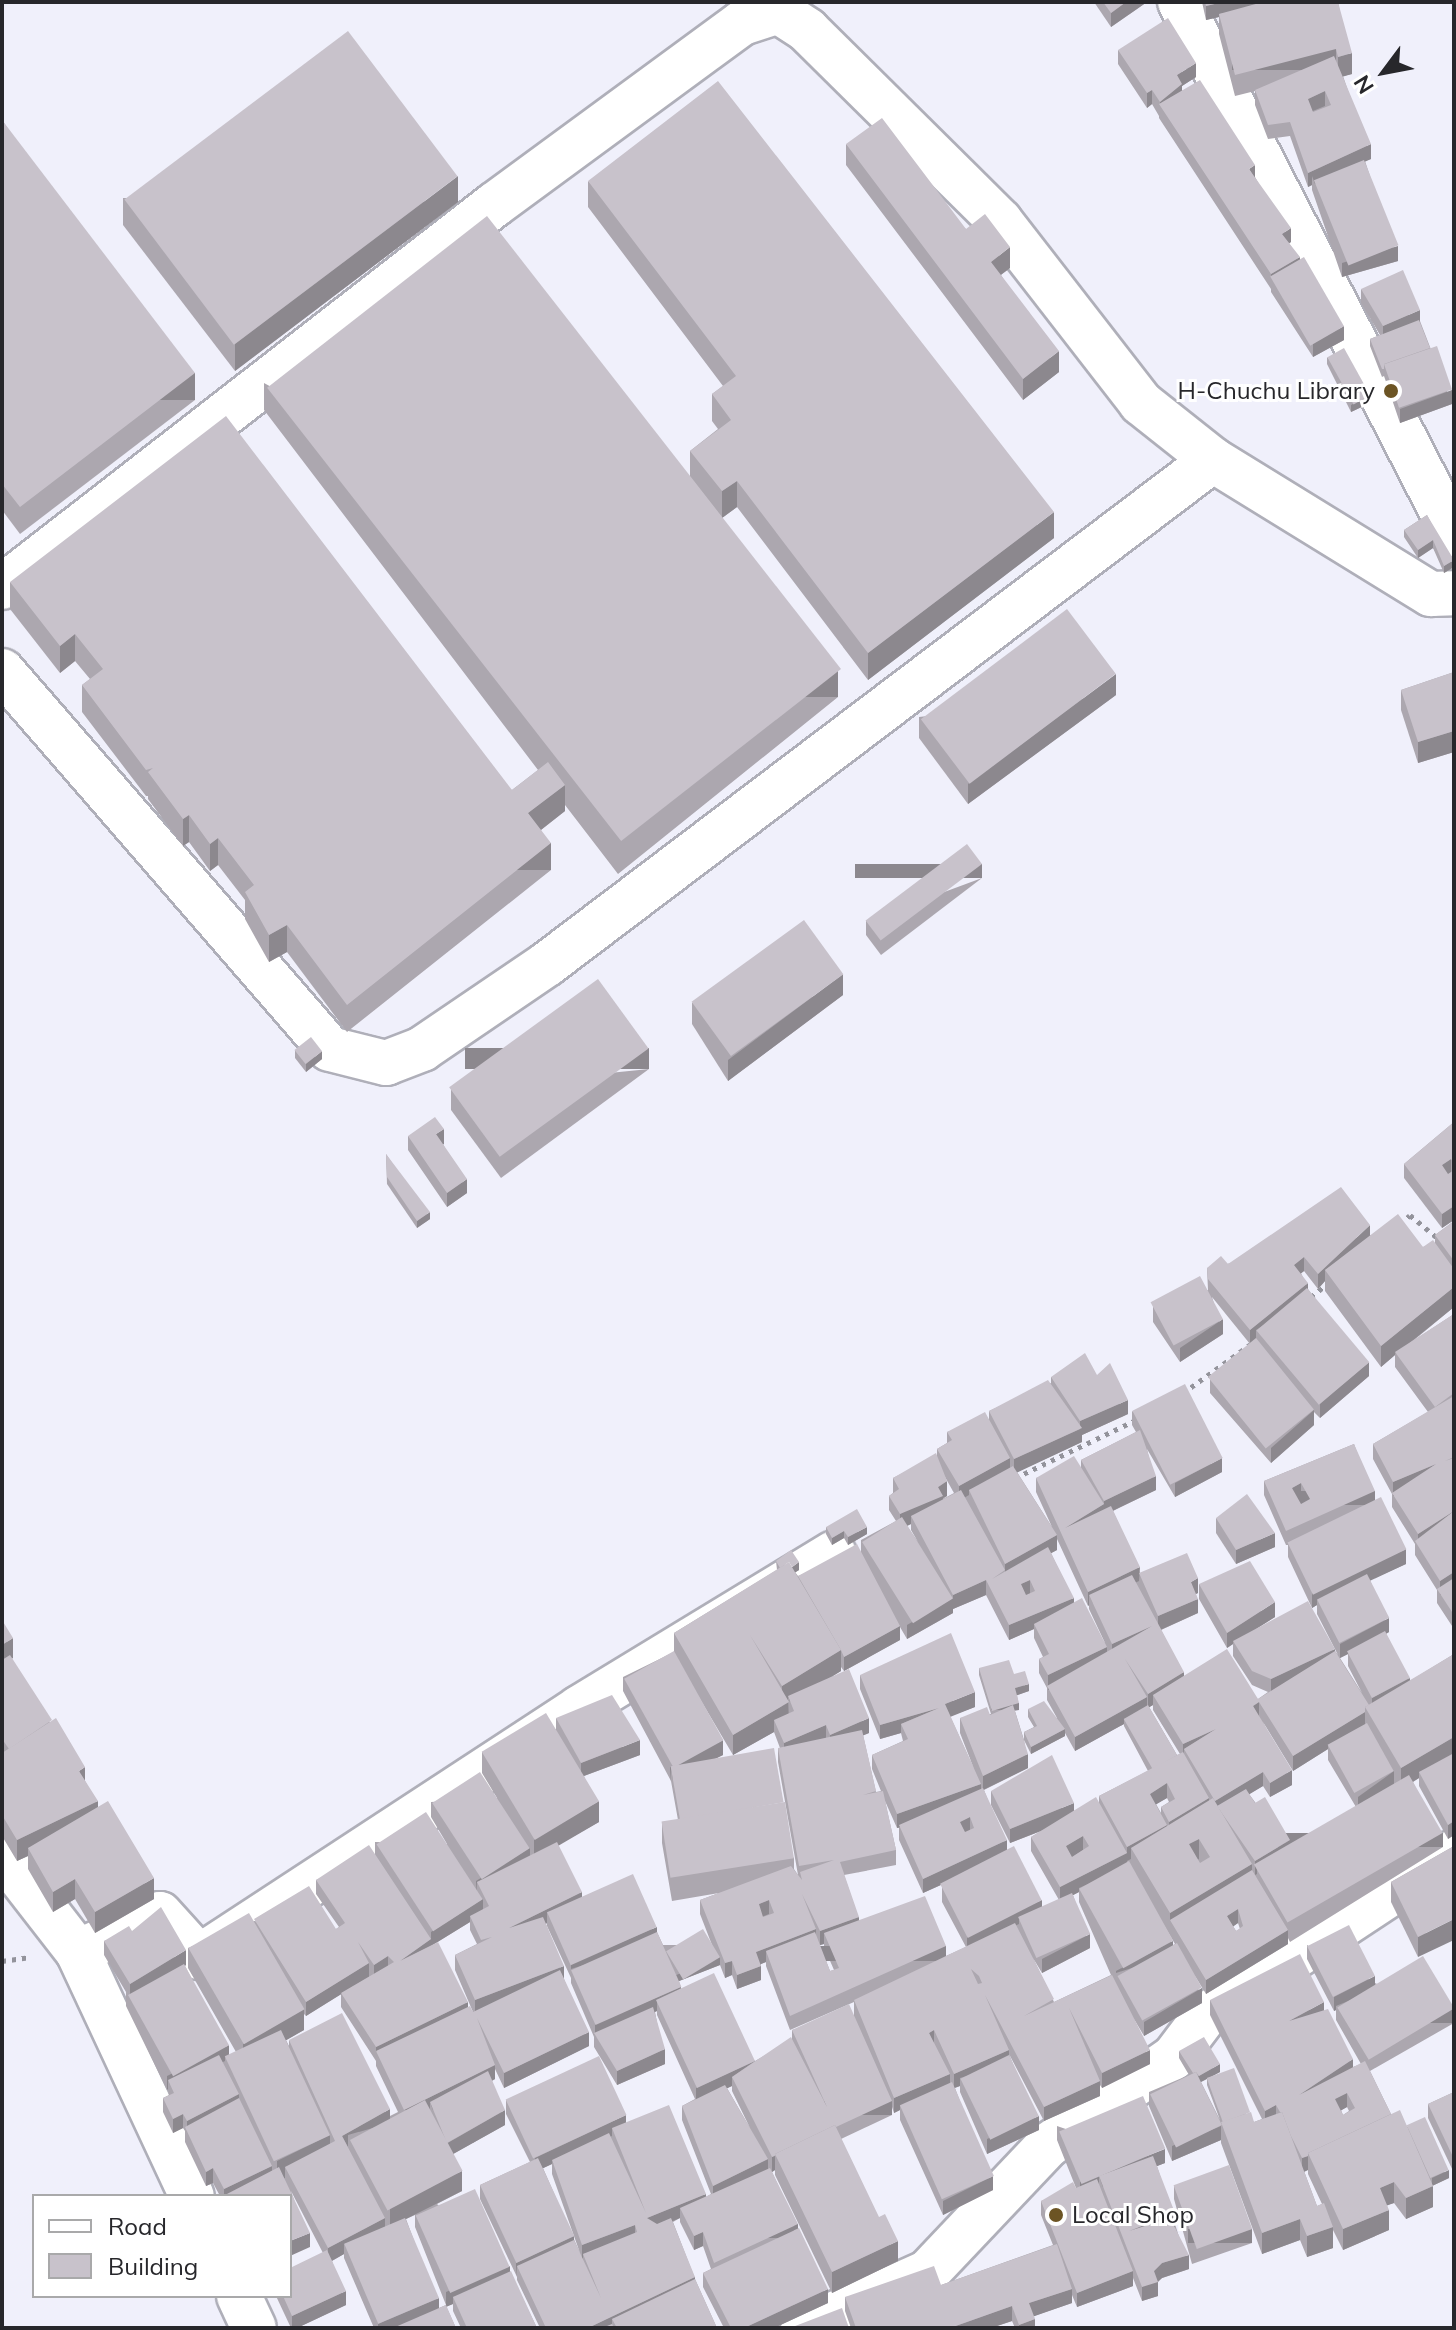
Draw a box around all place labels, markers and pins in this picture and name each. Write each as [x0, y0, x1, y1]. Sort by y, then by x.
place label: H-Chuchu Library [1178, 377, 1375, 405]
marker: H-Chuchu Library [1382, 382, 1400, 400]
place label: Local Shop [1072, 2201, 1194, 2229]
marker: Local Shop [1047, 2206, 1065, 2224]

